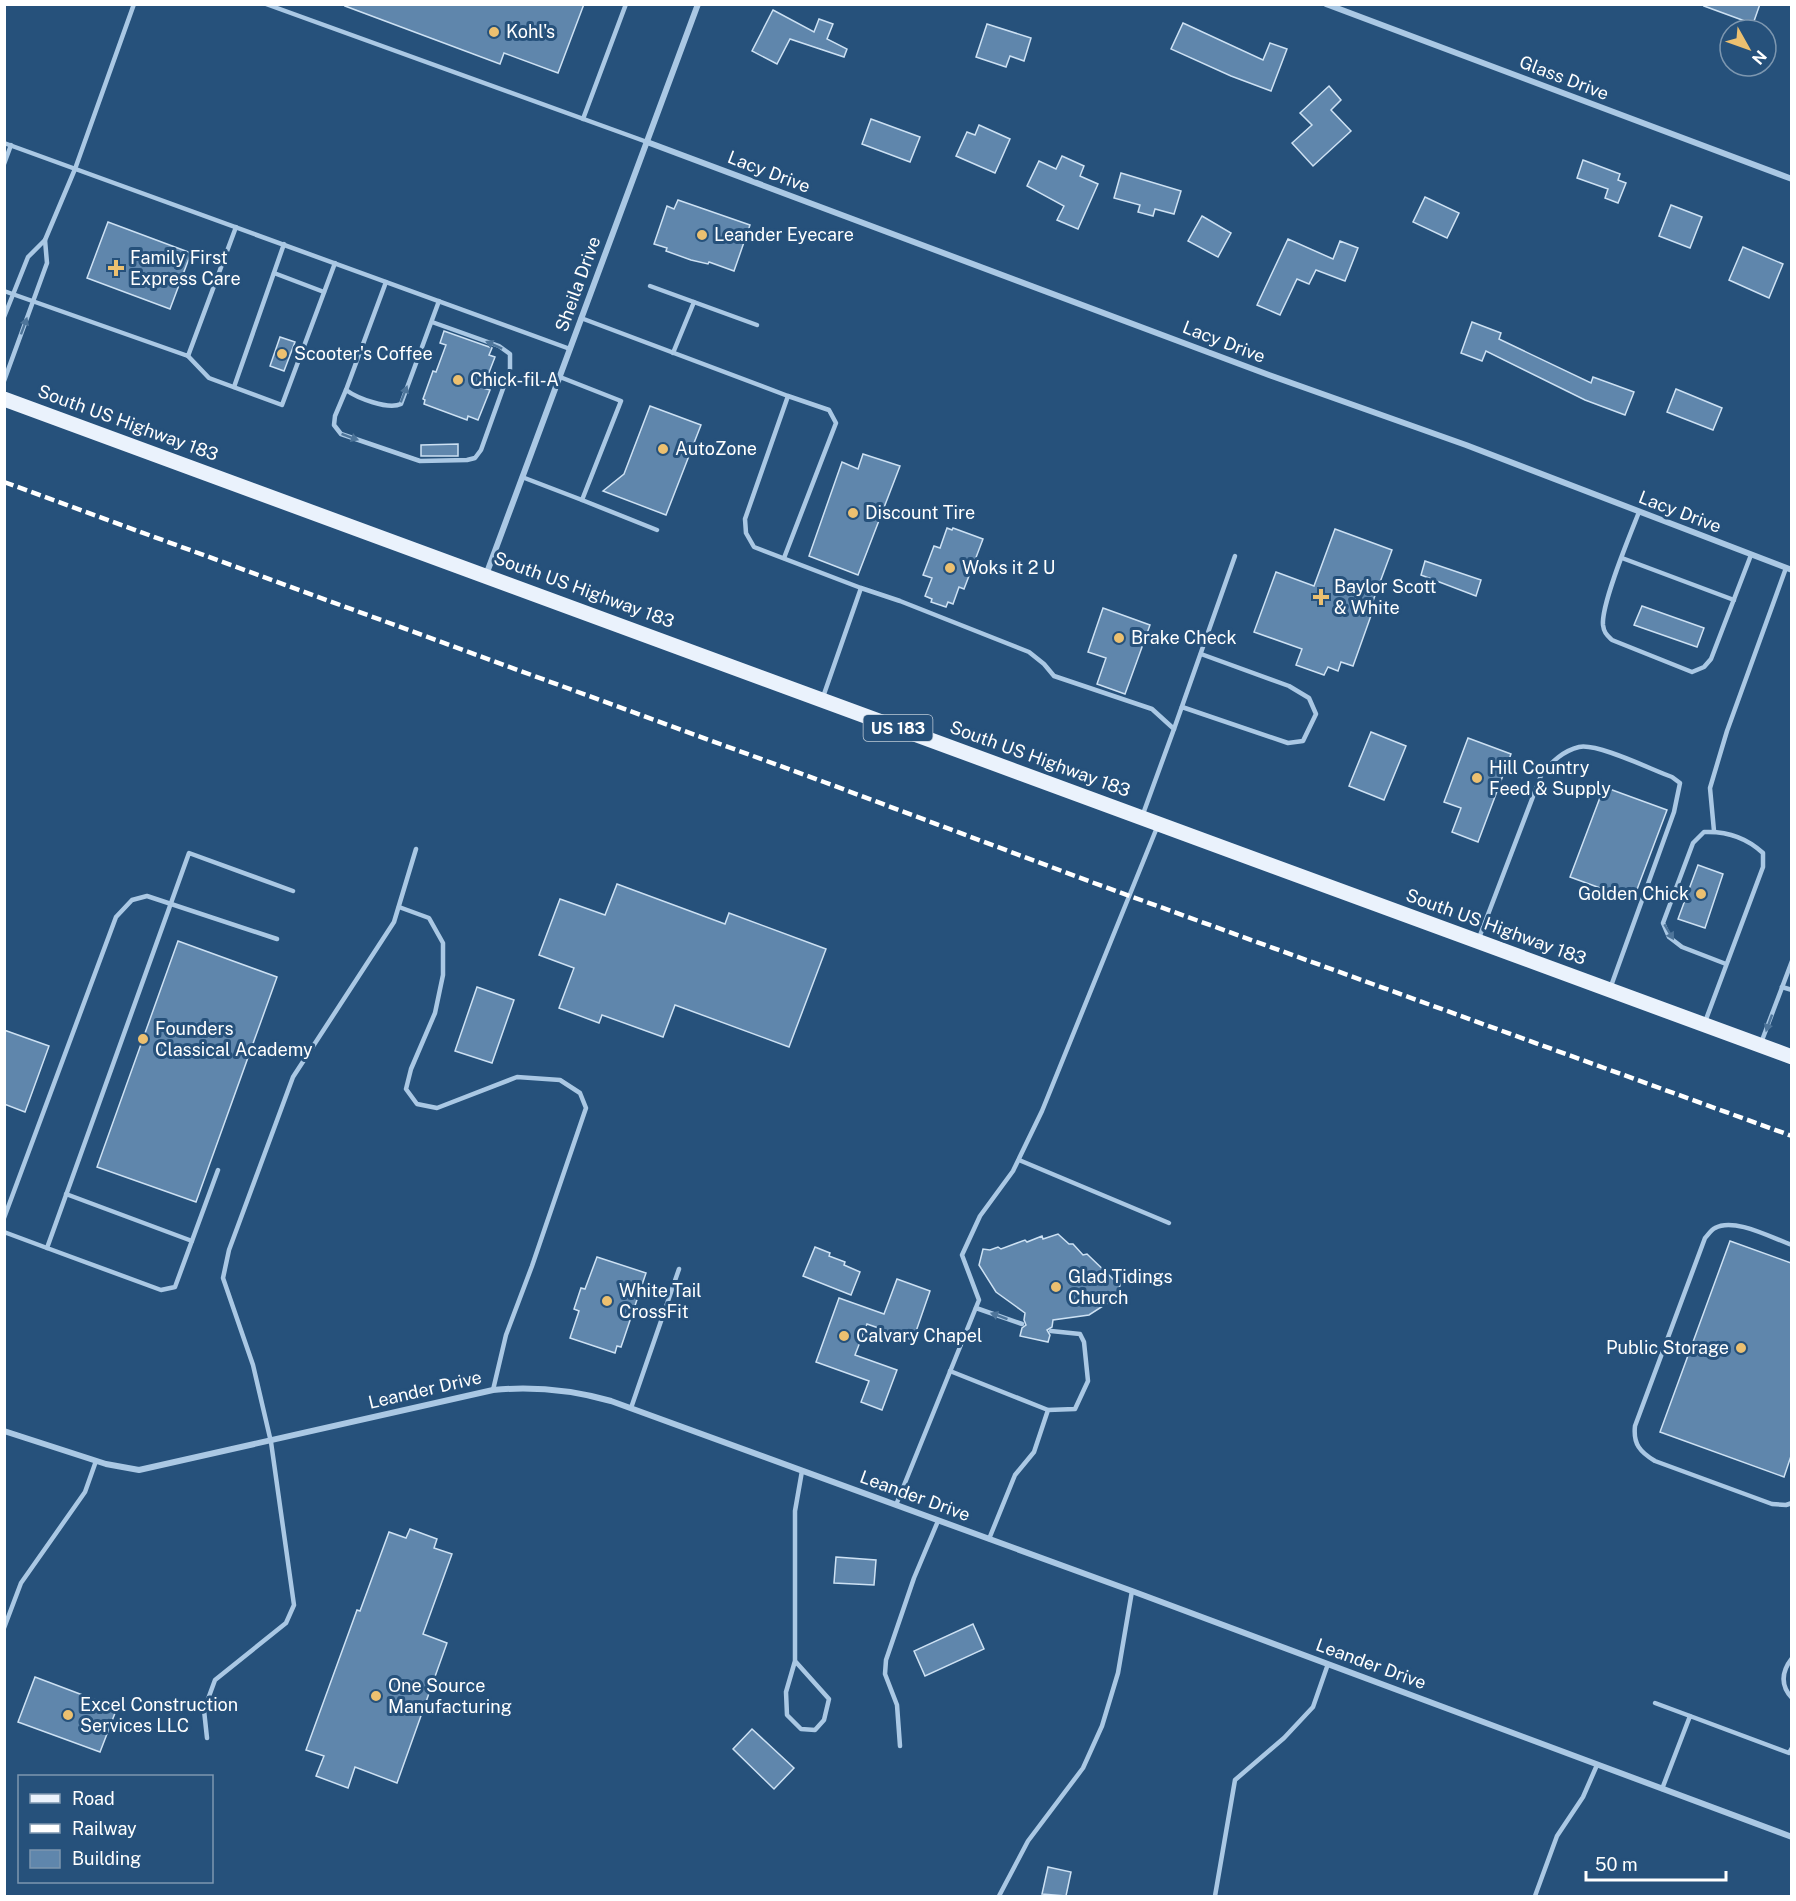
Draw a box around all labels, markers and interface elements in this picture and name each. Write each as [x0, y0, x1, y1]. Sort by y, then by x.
north arrow [1718, 18, 1778, 78]
place label: Kohl's [506, 21, 555, 42]
marker: Kohl's [487, 25, 501, 39]
text: N [1748, 46, 1770, 68]
street label: Glass Drive [1517, 51, 1612, 104]
street label: Lacy Drive [725, 146, 813, 197]
place label: Leander Eyecare [714, 224, 854, 245]
marker: Leander Eyecare [695, 228, 709, 242]
street label: Sheila Drive [551, 233, 604, 334]
place label: Family First Express Care [130, 247, 241, 289]
marker: Family First Express Care [107, 259, 125, 277]
street label: Lacy Drive [1180, 316, 1268, 367]
one-way arrow [20, 317, 30, 335]
one-way arrow [484, 340, 502, 350]
place label: Scooter's Coffee [294, 343, 433, 364]
marker: Scooter's Coffee [275, 347, 289, 361]
place label: Chick-fil-A [470, 369, 559, 390]
marker: Chick-fil-A [451, 373, 465, 387]
street label: South US Highway 183 [35, 380, 221, 465]
one-way arrow [400, 385, 410, 403]
one-way arrow [341, 433, 359, 442]
place label: AutoZone [675, 438, 757, 459]
marker: AutoZone [656, 442, 670, 456]
street label: Lacy Drive [1636, 486, 1724, 537]
place label: Discount Tire [865, 502, 975, 523]
marker: Discount Tire [846, 506, 860, 520]
street label: South US Highway 183 [491, 547, 677, 632]
place label: Woks it 2 U [962, 557, 1055, 578]
marker: Woks it 2 U [943, 561, 957, 575]
place label: Baylor Scott & White [1334, 576, 1437, 618]
marker: Baylor Scott & White [1312, 588, 1330, 606]
place label: Brake Check [1131, 627, 1237, 648]
marker: Brake Check [1112, 631, 1126, 645]
road number: US 183 [864, 715, 932, 741]
street label: South US Highway 183 [947, 716, 1133, 801]
place label: Hill Country Feed & Supply [1489, 757, 1611, 799]
marker: Hill Country Feed & Supply [1470, 771, 1484, 785]
place label: Golden Chick [1578, 883, 1689, 904]
street label: South US Highway 183 [1403, 884, 1589, 969]
marker: Golden Chick [1694, 887, 1708, 901]
one-way arrow [1663, 924, 1674, 940]
one-way arrow [1763, 1014, 1773, 1032]
place label: Founders Classical Academy [155, 1018, 313, 1060]
marker: Founders Classical Academy [136, 1032, 150, 1046]
place label: Glad Tidings Church [1068, 1266, 1173, 1308]
place label: White Tail CrossFit [619, 1280, 702, 1322]
marker: Glad Tidings Church [1049, 1280, 1063, 1294]
marker: White Tail CrossFit [600, 1294, 614, 1308]
one-way arrow [990, 1311, 1008, 1321]
place label: Calvary Chapel [856, 1325, 982, 1346]
marker: Calvary Chapel [837, 1329, 851, 1343]
place label: Public Storage [1606, 1337, 1729, 1358]
marker: Public Storage [1734, 1341, 1748, 1355]
street label: Leander Drive [366, 1366, 484, 1413]
street label: Leander Drive [857, 1466, 973, 1525]
street label: Leander Drive [1313, 1634, 1429, 1693]
place label: One Source Manufacturing [388, 1675, 512, 1717]
marker: One Source Manufacturing [369, 1689, 383, 1703]
place label: Excel Construction Services LLC [80, 1694, 238, 1736]
marker: Excel Construction Services LLC [61, 1708, 75, 1722]
legend [18, 1775, 213, 1883]
text: Road [72, 1788, 115, 1809]
text: Railway [72, 1818, 137, 1839]
scale bar [1586, 1844, 1726, 1882]
text: Building [72, 1848, 141, 1869]
text: 50 m [1595, 1854, 1638, 1875]

